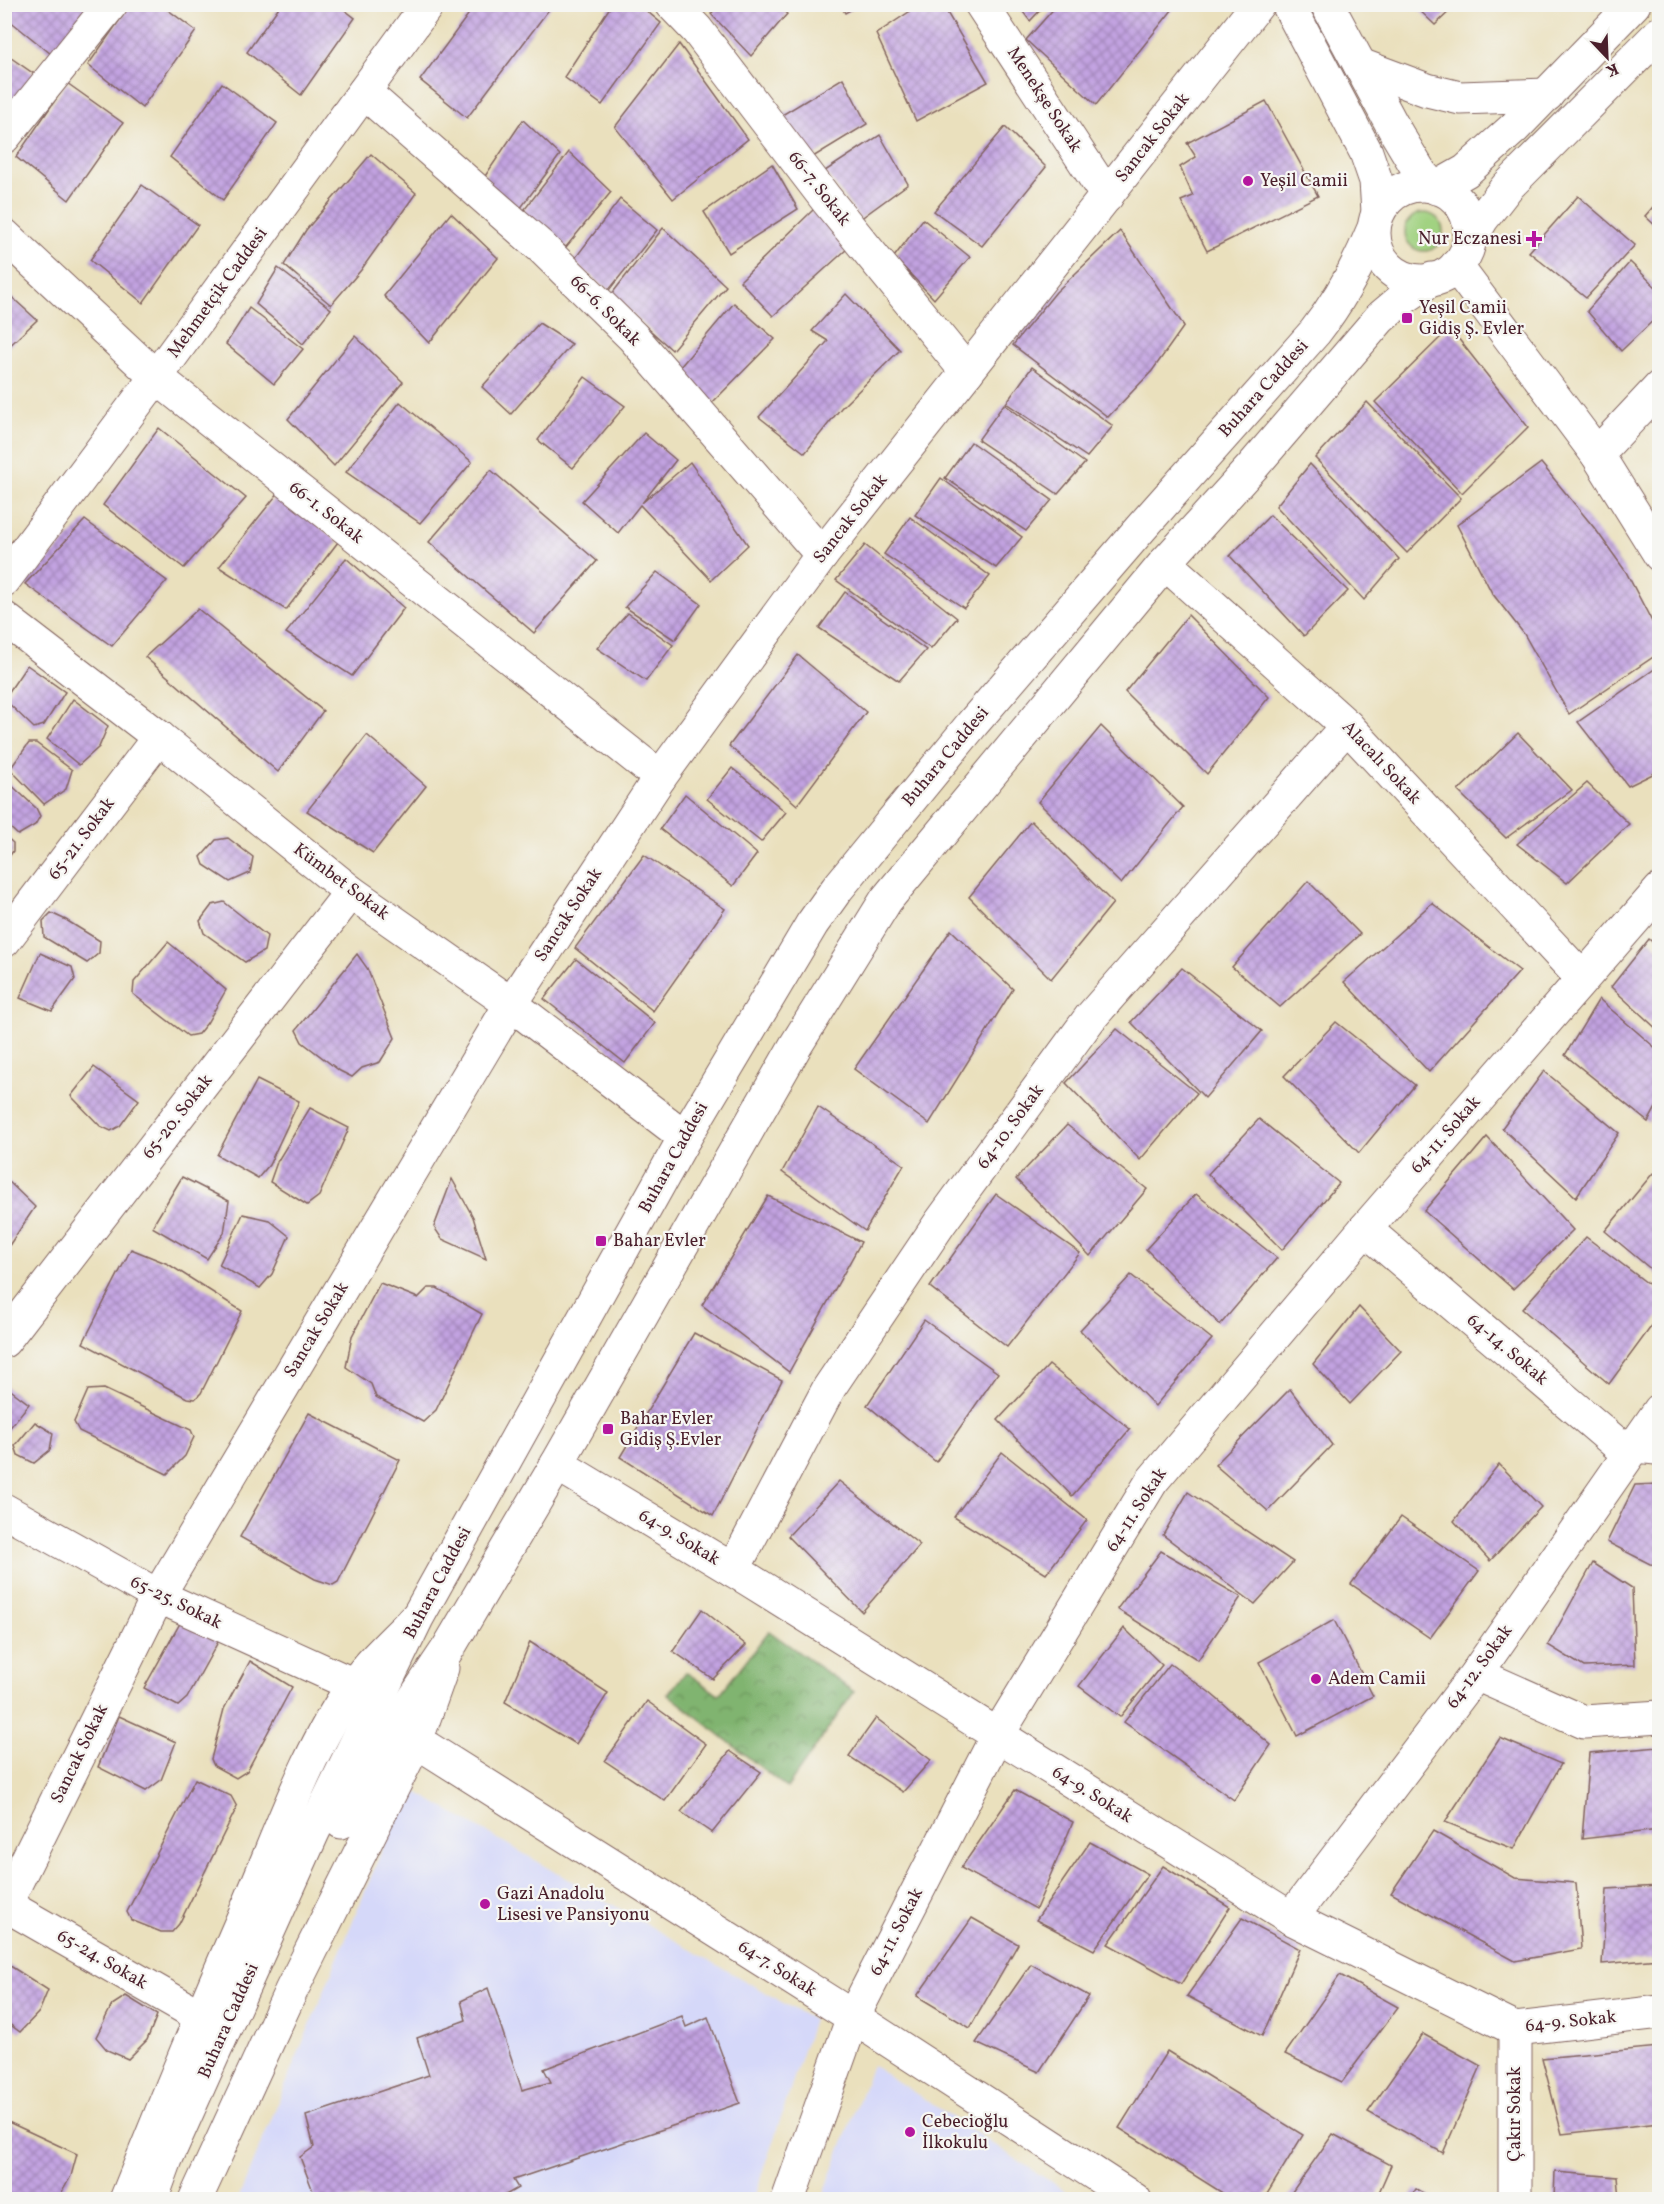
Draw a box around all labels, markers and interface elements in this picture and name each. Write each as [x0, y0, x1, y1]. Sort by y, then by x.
north arrow [1577, 27, 1637, 87]
street label: Menekşe Sokak [1000, 42, 1088, 158]
text: K [1602, 57, 1622, 82]
street label: Sancak Sokak [1110, 88, 1196, 188]
street label: 66-7. Sokak [782, 146, 856, 232]
place label: Yeşil Camii [1260, 169, 1348, 194]
marker: Yeşil Camii [1241, 174, 1255, 188]
street label: Mehmetçik Caddesi [162, 223, 274, 363]
place label: Nur Eczanesi [1418, 227, 1522, 252]
marker: Nur Eczanesi [1527, 232, 1541, 246]
street label: 66-6. Sokak [564, 270, 646, 352]
place label: Yeşil Camii Gidiş Ş. Evler [1419, 296, 1524, 342]
marker: Yeşil Camii Gidiş Ş. Evler [1400, 311, 1414, 325]
street label: Buhara Caddesi [1213, 335, 1315, 443]
street label: Sancak Sokak [808, 469, 894, 569]
street label: 66-1. Sokak [283, 476, 369, 550]
street label: Buhara Caddesi [897, 702, 995, 812]
street label: Alacalı Sokak [1336, 716, 1427, 811]
street label: 65-21. Sokak [43, 792, 121, 886]
street label: Kümbet Sokak [288, 838, 394, 927]
street label: Sancak Sokak [529, 863, 609, 967]
street label: 65-20. Sokak [137, 1069, 219, 1165]
street label: 64-10. Sokak [972, 1079, 1051, 1175]
street label: 64-11. Sokak [1405, 1090, 1487, 1179]
street label: Buhara Caddesi [633, 1098, 715, 1218]
place label: Bahar Evler [613, 1229, 706, 1254]
marker: Bahar Evler [594, 1234, 608, 1248]
street label: Sancak Sokak [278, 1277, 356, 1383]
street label: 64-14. Sokak [1461, 1308, 1553, 1392]
place label: Bahar Evler Gidiş Ş.Evler [620, 1407, 722, 1453]
marker: Bahar Evler Gidiş Ş.Evler [601, 1422, 615, 1436]
street label: 64-11. Sokak [1100, 1463, 1174, 1557]
street label: 64-9. Sokak [633, 1504, 725, 1572]
street label: Buhara Caddesi [398, 1522, 478, 1644]
street label: 65-25. Sokak [126, 1570, 226, 1636]
street label: 64-12. Sokak [1441, 1620, 1519, 1714]
place label: Adem Camii [1328, 1667, 1426, 1692]
marker: Adem Camii [1309, 1672, 1323, 1686]
street label: Sancak Sokak [45, 1700, 115, 1808]
street label: 64-9. Sokak [1047, 1760, 1137, 1830]
place label: Gazi Anadolu Lisesi ve Pansiyonu [497, 1882, 650, 1928]
street label: 64-11. Sokak [864, 1883, 930, 1980]
marker: Gazi Anadolu Lisesi ve Pansiyonu [478, 1897, 492, 1911]
street label: 65-24. Sokak [52, 1924, 152, 1996]
street label: 64-7. Sokak [733, 1935, 821, 2003]
street label: Buhara Caddesi [192, 1959, 266, 2083]
street label: 64-9. Sokak [1524, 2005, 1618, 2039]
street label: Çakır Sokak [1503, 2066, 1528, 2162]
place label: Cebecioğlu İlkokulu [922, 2110, 1008, 2156]
marker: Cebecioğlu İlkokulu [903, 2125, 917, 2139]

